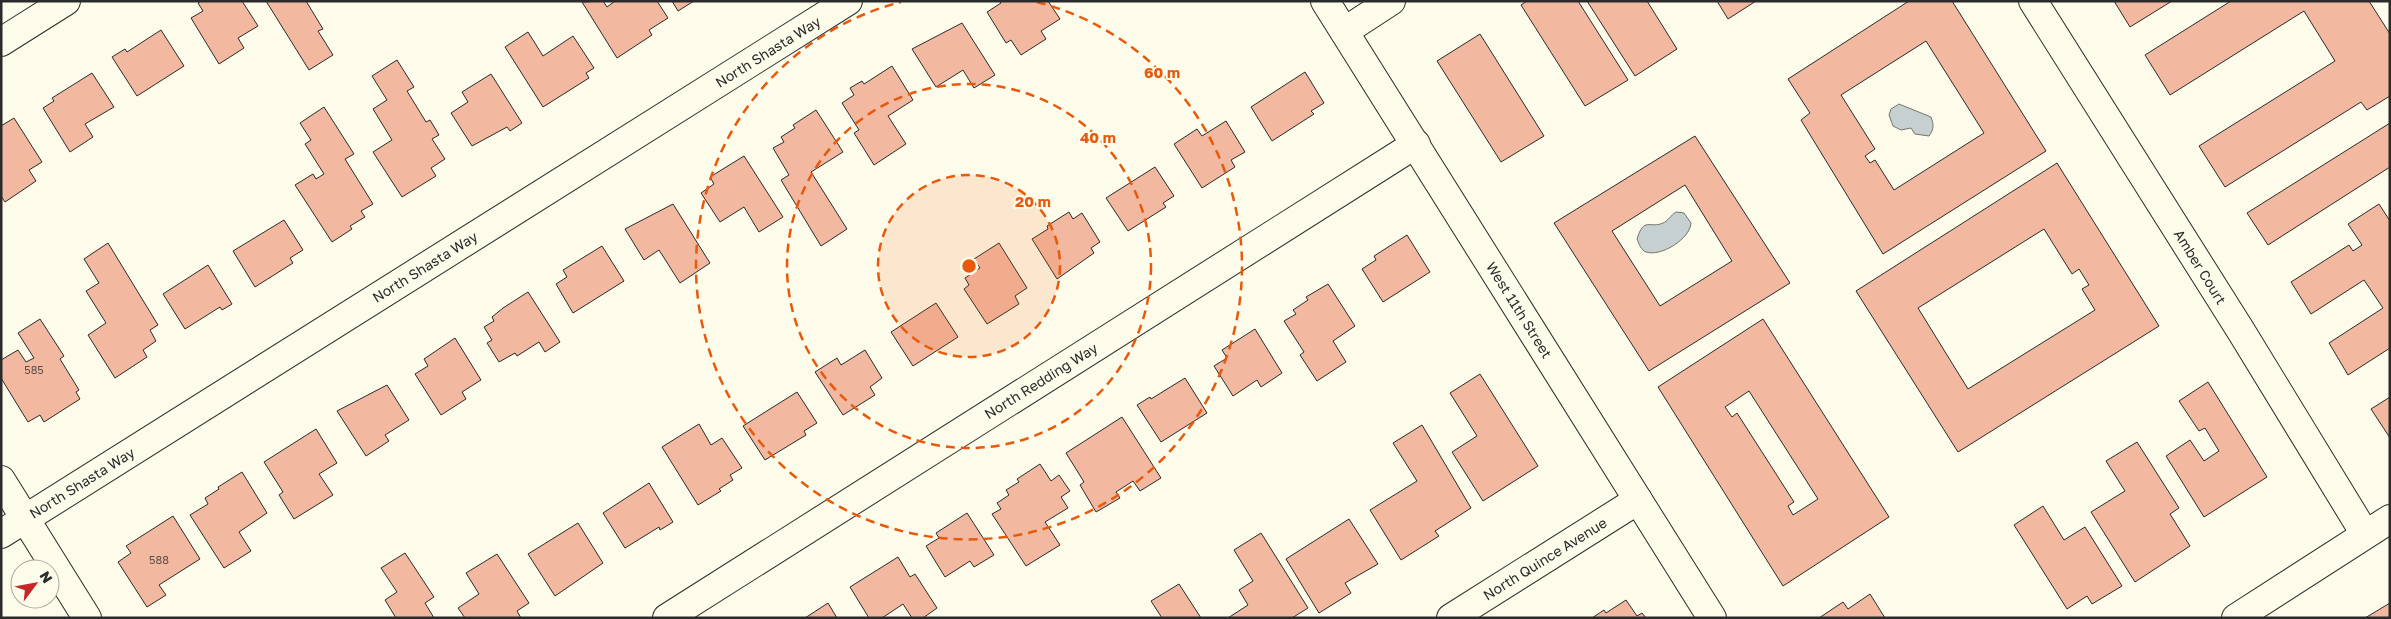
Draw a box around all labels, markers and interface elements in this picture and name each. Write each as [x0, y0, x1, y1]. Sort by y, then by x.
street label: North Shasta Way [712, 12, 824, 91]
text: 60 m [1144, 63, 1180, 81]
text: 40 m [1080, 128, 1116, 146]
text: 20 m [1015, 192, 1051, 210]
street label: Amber Court [2171, 226, 2230, 307]
street label: North Shasta Way [369, 227, 481, 306]
centre of rings [960, 257, 978, 275]
street label: West 11th Street [1483, 258, 1556, 361]
street label: North Redding Way [981, 339, 1101, 422]
house number: 585 [24, 363, 44, 376]
street label: North Shasta Way [26, 443, 138, 522]
street label: North Quince Avenue [1480, 514, 1610, 604]
house number: 588 [149, 553, 169, 566]
north arrow [10, 559, 60, 609]
text: N [36, 568, 56, 586]

